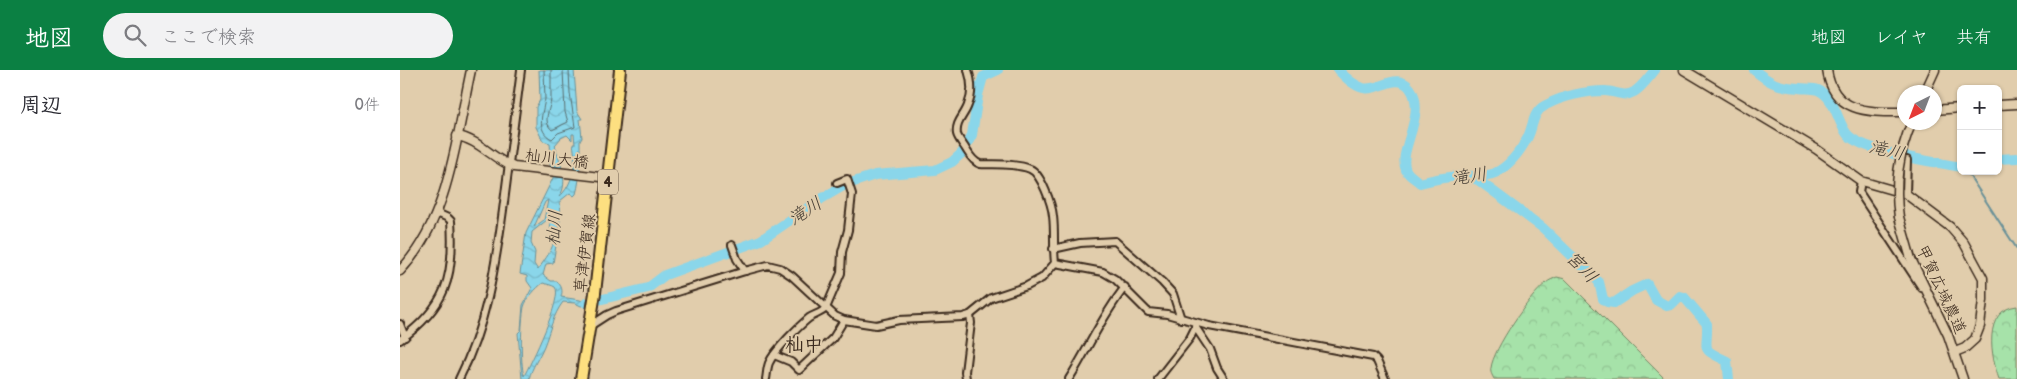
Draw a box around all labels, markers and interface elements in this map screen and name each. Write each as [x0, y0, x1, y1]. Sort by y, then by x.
search box [103, 13, 453, 58]
icon: search [121, 21, 149, 49]
text: 地図 [25, 24, 73, 53]
text: ここで検索 [161, 26, 256, 49]
text: 地図 [1811, 27, 1847, 48]
text: レイヤ [1875, 27, 1928, 48]
text: 共有 [1956, 27, 1992, 48]
north arrow [1897, 85, 1942, 130]
map controls [1957, 85, 2002, 175]
button: + [1957, 85, 2002, 130]
text: 周辺 [20, 93, 62, 118]
text: 0件 [355, 96, 380, 115]
button: − [1957, 130, 2002, 175]
water label: 滝川 [1867, 136, 1907, 165]
street label: 杣川大橋 [524, 146, 590, 173]
water label: 滝川 [1450, 163, 1488, 190]
road number: 4 [598, 170, 618, 194]
water label: 滝川 [784, 193, 826, 230]
water label: 杣川 [542, 209, 567, 247]
street label: 草津伊賀線 [571, 212, 600, 294]
street label: 甲賀広域農道 [1912, 242, 1970, 337]
water label: 宮川 [1562, 247, 1602, 288]
district label: 杣中 [785, 334, 823, 357]

